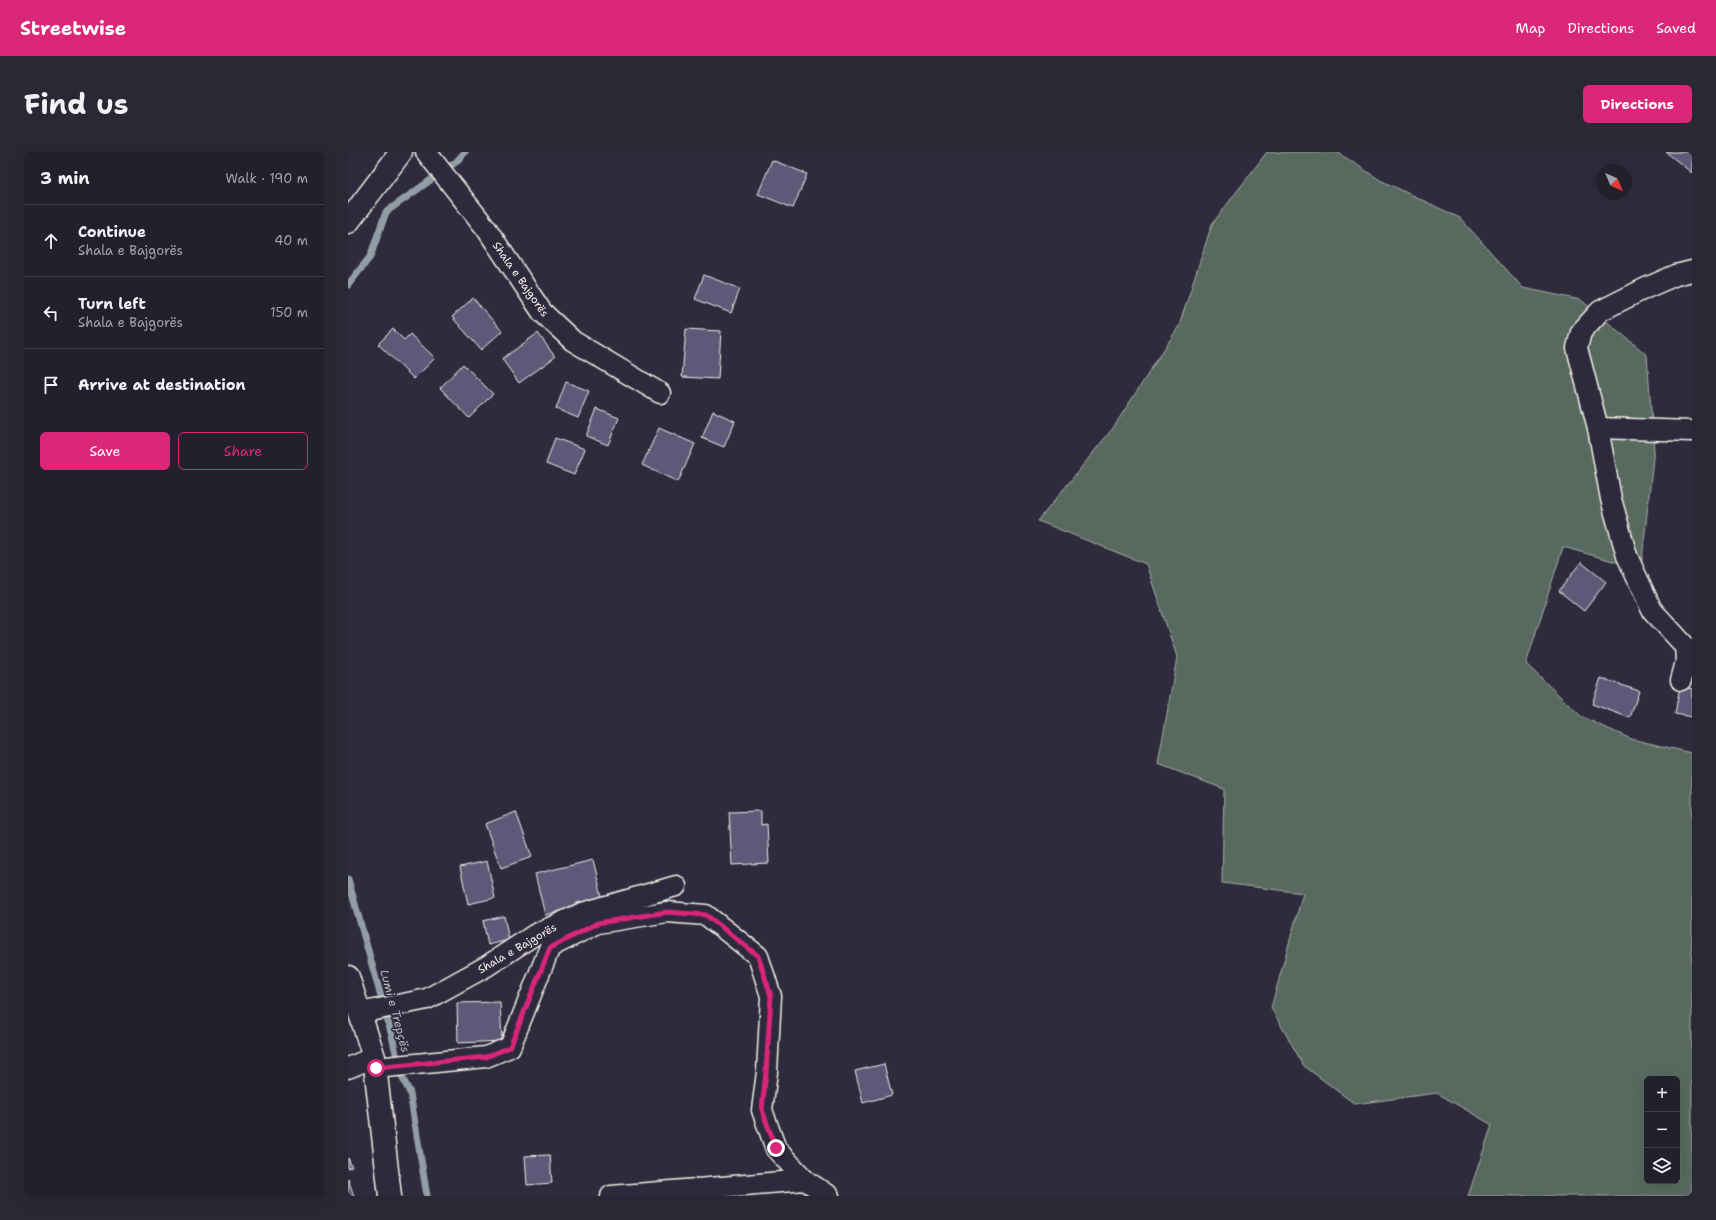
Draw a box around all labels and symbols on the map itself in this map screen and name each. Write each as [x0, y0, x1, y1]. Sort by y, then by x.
north arrow [1596, 164, 1632, 200]
street label: Shala e Bajgorës [489, 239, 552, 320]
street label: Shala e Bajgorës [475, 920, 559, 977]
water label: Lumi e Trepçës [376, 968, 414, 1054]
route start [367, 1059, 385, 1077]
route end [767, 1139, 785, 1157]

